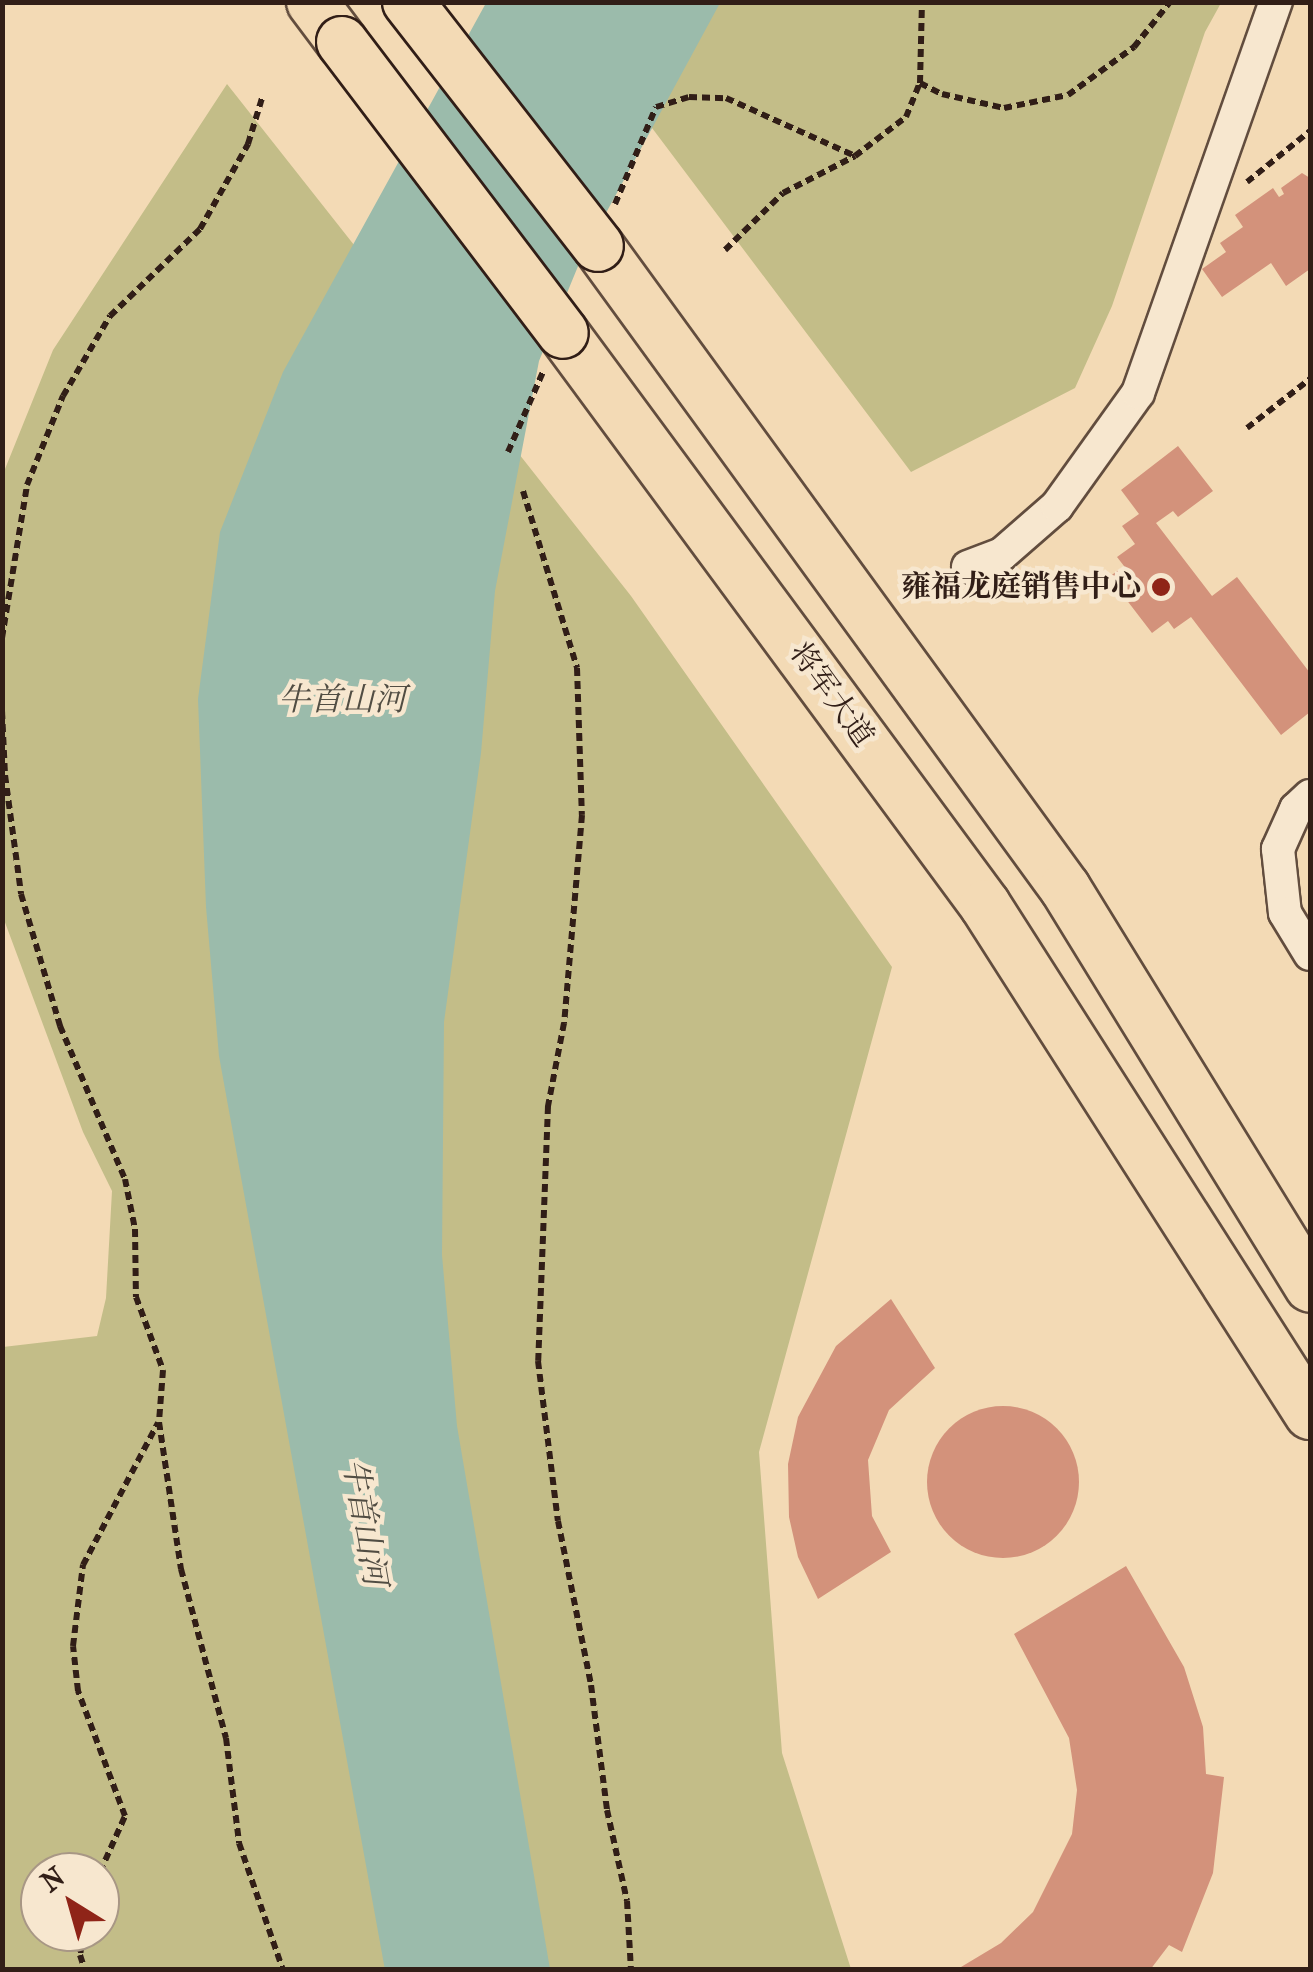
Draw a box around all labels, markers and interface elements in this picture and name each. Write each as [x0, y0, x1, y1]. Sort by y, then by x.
place label: 雍福龙庭销售中心 [901, 569, 1141, 605]
marker: 雍福龙庭销售中心 [1150, 576, 1172, 598]
street label: 将军大道 [781, 636, 881, 754]
water label: 牛首山河 [278, 681, 406, 719]
water label: 牛首山河 [334, 1456, 394, 1588]
north arrow [20, 1852, 120, 1952]
text: N [34, 1860, 71, 1899]

